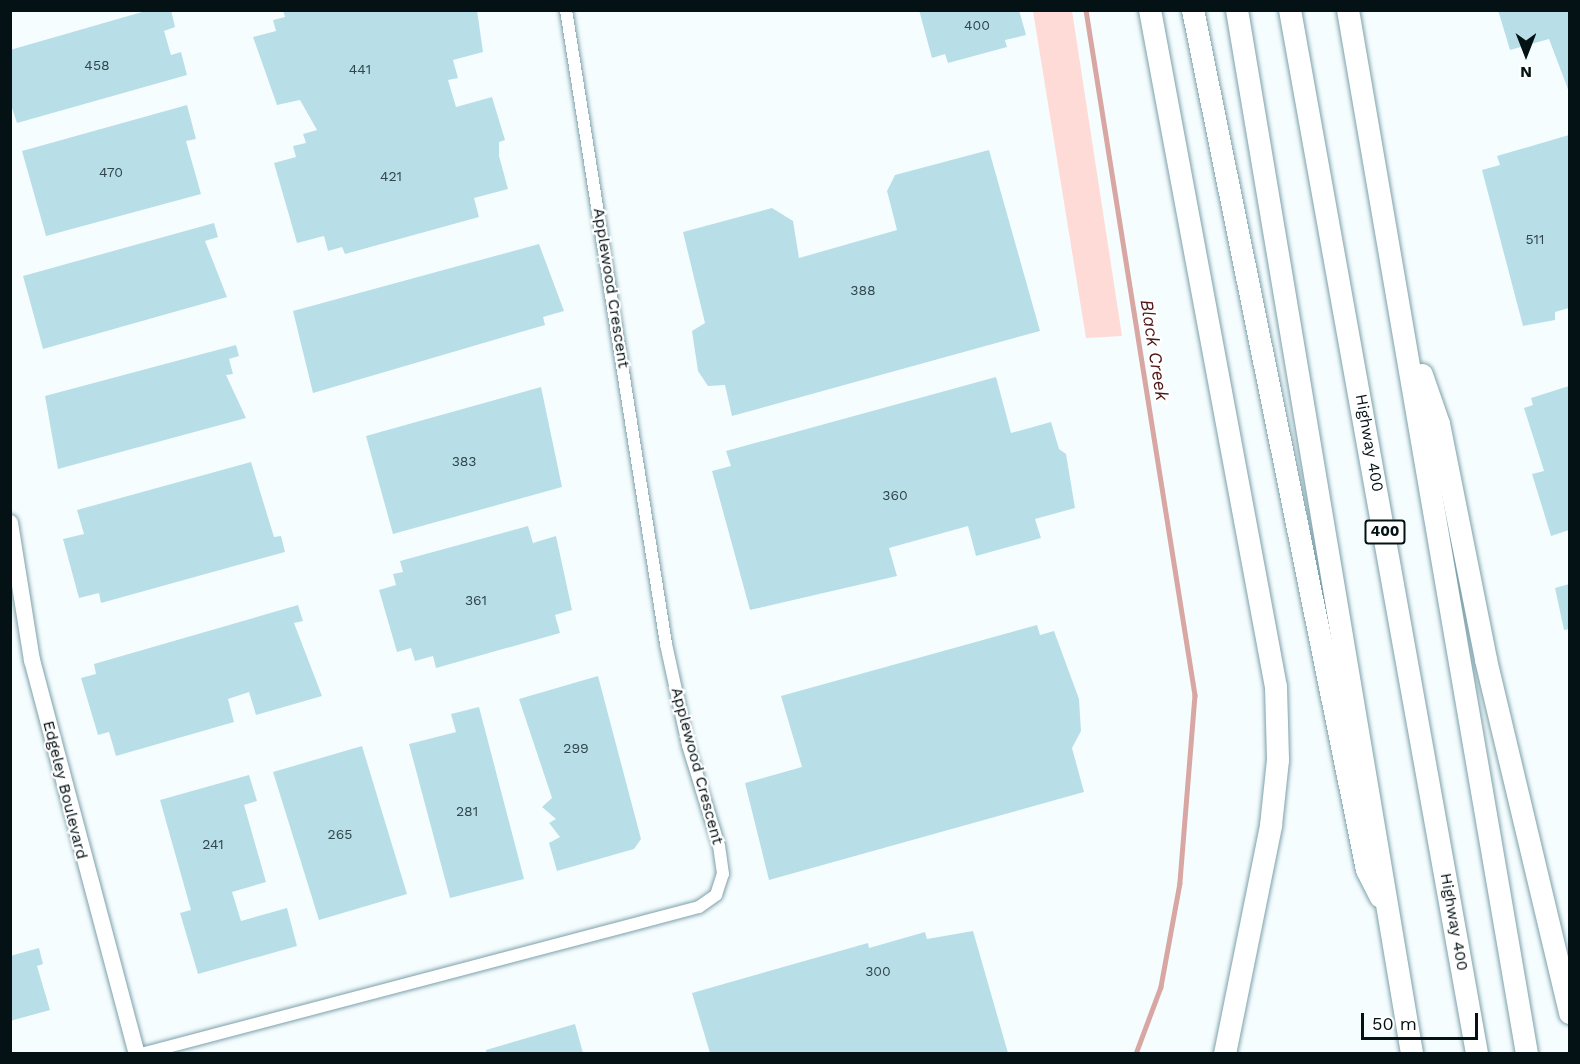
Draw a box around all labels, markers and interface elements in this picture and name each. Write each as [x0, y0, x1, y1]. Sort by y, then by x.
house number: 400 [964, 17, 990, 33]
north arrow [1496, 24, 1556, 84]
house number: 458 [84, 57, 110, 73]
house number: 441 [349, 61, 371, 77]
text: N [1520, 63, 1532, 82]
house number: 470 [99, 164, 123, 180]
house number: 421 [380, 168, 402, 184]
street label: Applewood Crescent [589, 207, 633, 369]
house number: 511 [1525, 231, 1545, 247]
house number: 388 [850, 282, 876, 298]
water label: Black Creek [1135, 298, 1173, 402]
street label: Highway 400 [1351, 392, 1387, 494]
house number: 383 [452, 453, 476, 469]
house number: 360 [882, 487, 908, 503]
road number: 400 [1364, 520, 1406, 544]
house number: 361 [465, 592, 487, 608]
street label: Applewood Crescent [667, 685, 727, 847]
street label: Edgeley Boulevard [38, 719, 92, 861]
house number: 299 [563, 740, 589, 756]
house number: 281 [456, 803, 478, 819]
house number: 265 [328, 826, 352, 842]
house number: 241 [202, 836, 224, 852]
street label: Highway 400 [1436, 871, 1472, 973]
house number: 300 [865, 963, 891, 979]
scale bar [1364, 1001, 1481, 1039]
text: 50 m [1372, 1013, 1417, 1034]

